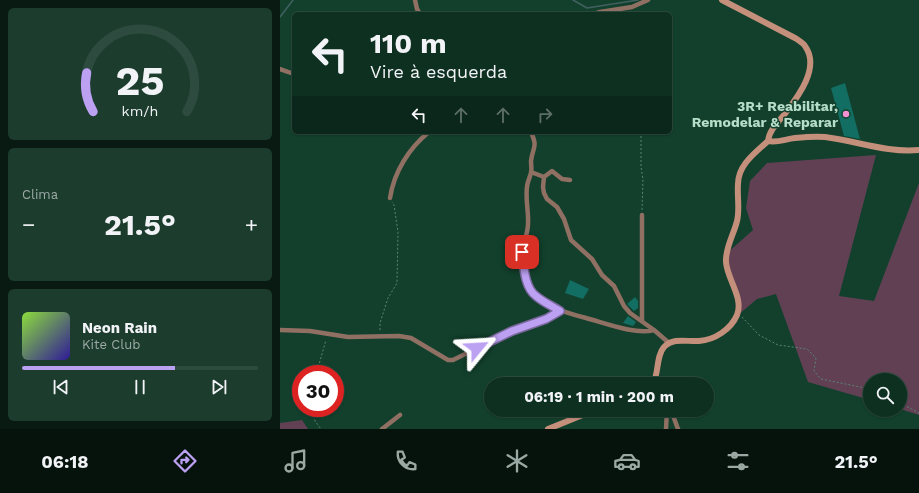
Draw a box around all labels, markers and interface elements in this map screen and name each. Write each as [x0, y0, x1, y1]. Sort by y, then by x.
text: 110 m [370, 27, 447, 60]
icon: left [304, 28, 356, 80]
text: 25 [115, 56, 165, 105]
text: Vire à esquerda [370, 61, 507, 82]
place label: 3R+ Reabilitar, Remodelar & Reparar [692, 98, 838, 130]
text: km/h [122, 103, 158, 119]
icon: left [408, 104, 430, 126]
icon: ahead [450, 104, 472, 126]
icon: ahead [492, 104, 514, 126]
icon: right [534, 104, 556, 126]
marker: 3R+ Reabilitar, Remodelar & Reparar [841, 109, 851, 119]
text: Clima [22, 187, 58, 202]
text: 21.5° [104, 207, 176, 242]
text: − [22, 212, 35, 237]
text: + [245, 212, 258, 237]
pin [505, 235, 539, 269]
icon: arrive [511, 241, 533, 263]
text: Neon Rain [82, 319, 157, 337]
position arrow [456, 327, 498, 369]
text: Kite Club [82, 337, 140, 352]
speed limit sign: 30 [292, 365, 344, 417]
map controls [863, 373, 907, 417]
button: search [863, 373, 907, 417]
icon: previous [50, 376, 72, 398]
icon: pause [129, 376, 151, 398]
icon: next [208, 376, 230, 398]
text: 06:19 · 1 min · 200 m [524, 388, 674, 406]
icon: directions [171, 447, 199, 475]
icon: music [282, 447, 310, 475]
icon: phone [392, 447, 420, 475]
icon: climate [503, 447, 531, 475]
icon: car [613, 447, 641, 475]
icon: filters [724, 447, 752, 475]
text: 06:18 [41, 451, 88, 472]
text: 21.5° [835, 451, 878, 472]

